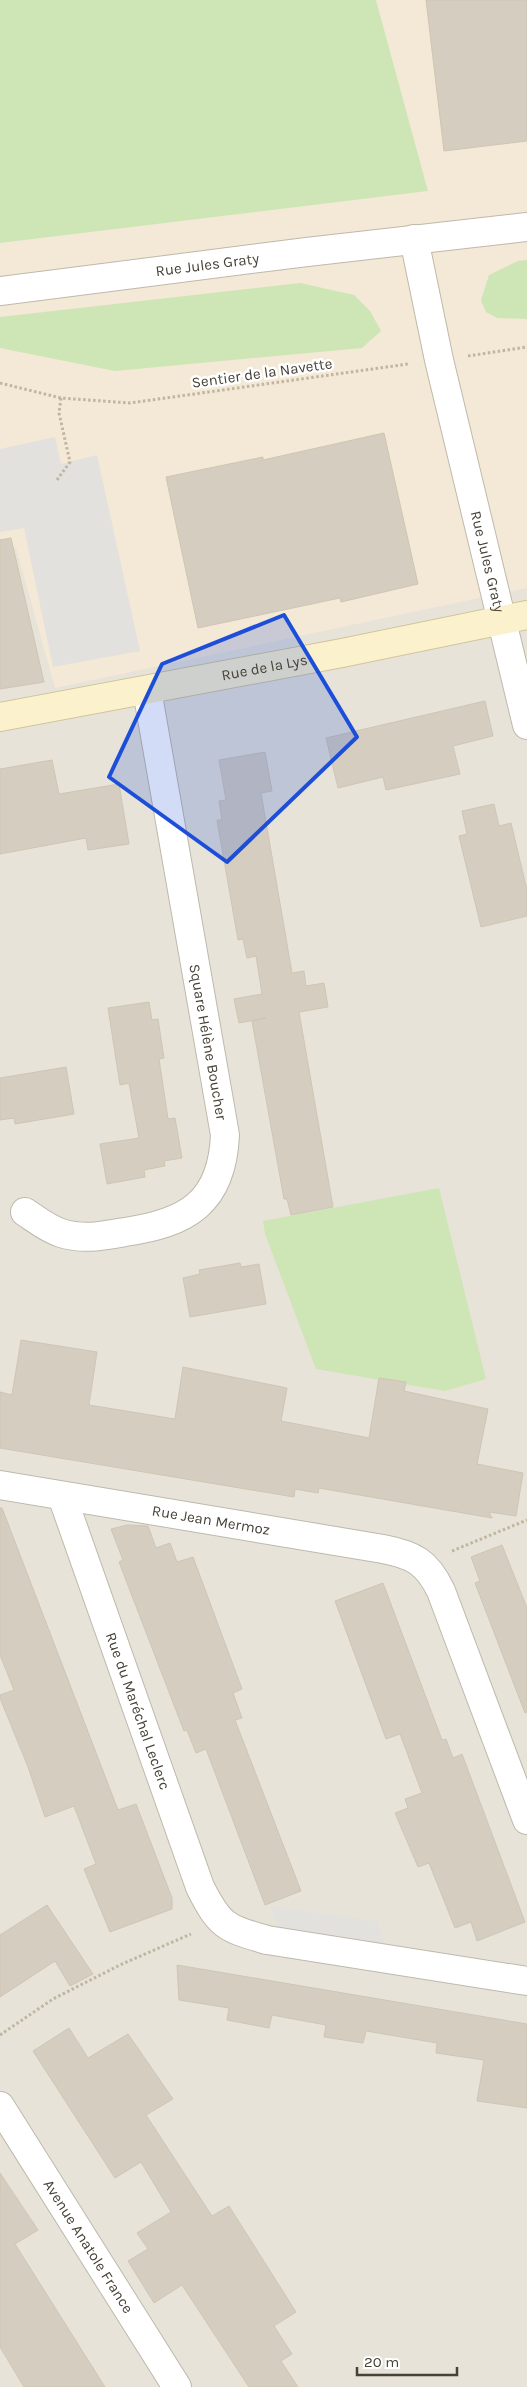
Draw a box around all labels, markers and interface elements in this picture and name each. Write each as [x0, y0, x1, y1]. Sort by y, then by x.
street label: Rue Jules Graty [155, 249, 260, 280]
street label: Sentier de la Navette [191, 354, 333, 392]
street label: Rue Jules Graty [467, 509, 509, 614]
street label: Rue de la Lys [220, 651, 309, 684]
street label: Square Hélène Boucher [185, 962, 231, 1122]
street label: Rue Jean Mermoz [151, 1502, 271, 1539]
street label: Rue du Maréchal Leclerc [102, 1630, 174, 1792]
street label: Avenue Anatole France [40, 2176, 137, 2317]
scale bar [357, 2344, 457, 2376]
text: 20 m [364, 2353, 399, 2371]

